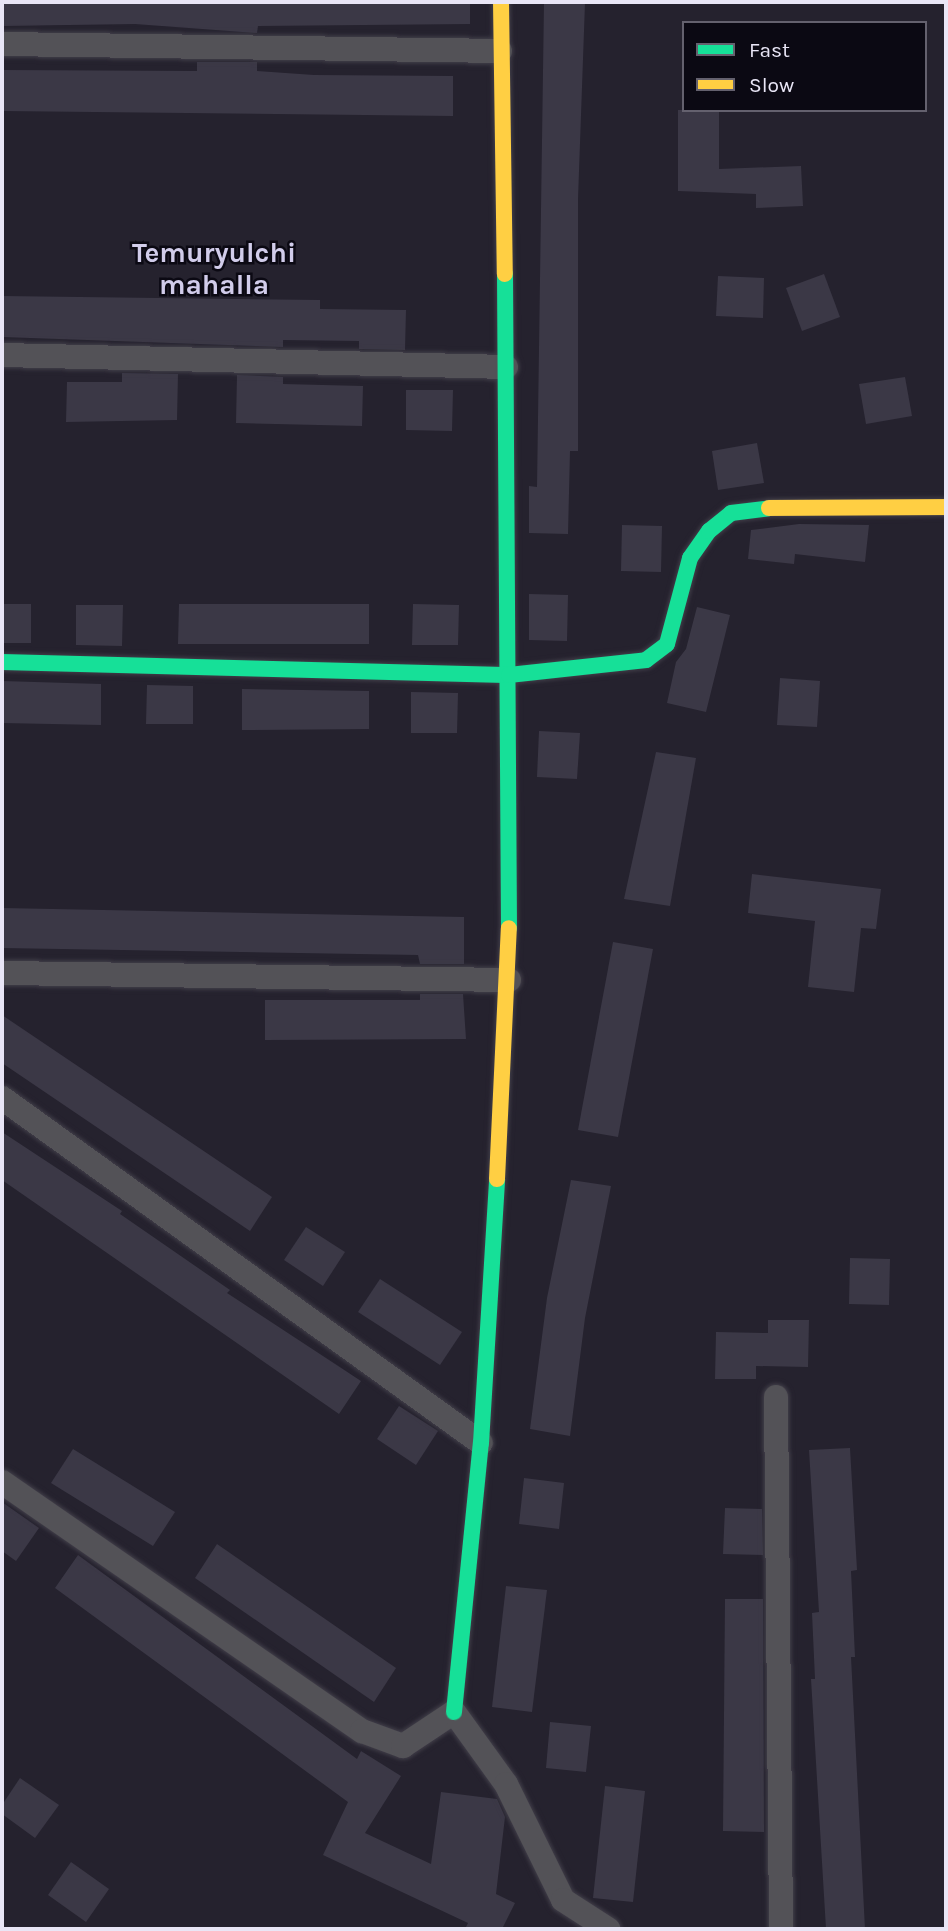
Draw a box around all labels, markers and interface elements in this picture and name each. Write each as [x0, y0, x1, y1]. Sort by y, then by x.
legend [682, 21, 927, 112]
text: Fast [749, 38, 790, 62]
text: Slow [749, 73, 794, 97]
district label: Temuryulchi mahalla [132, 236, 296, 302]

